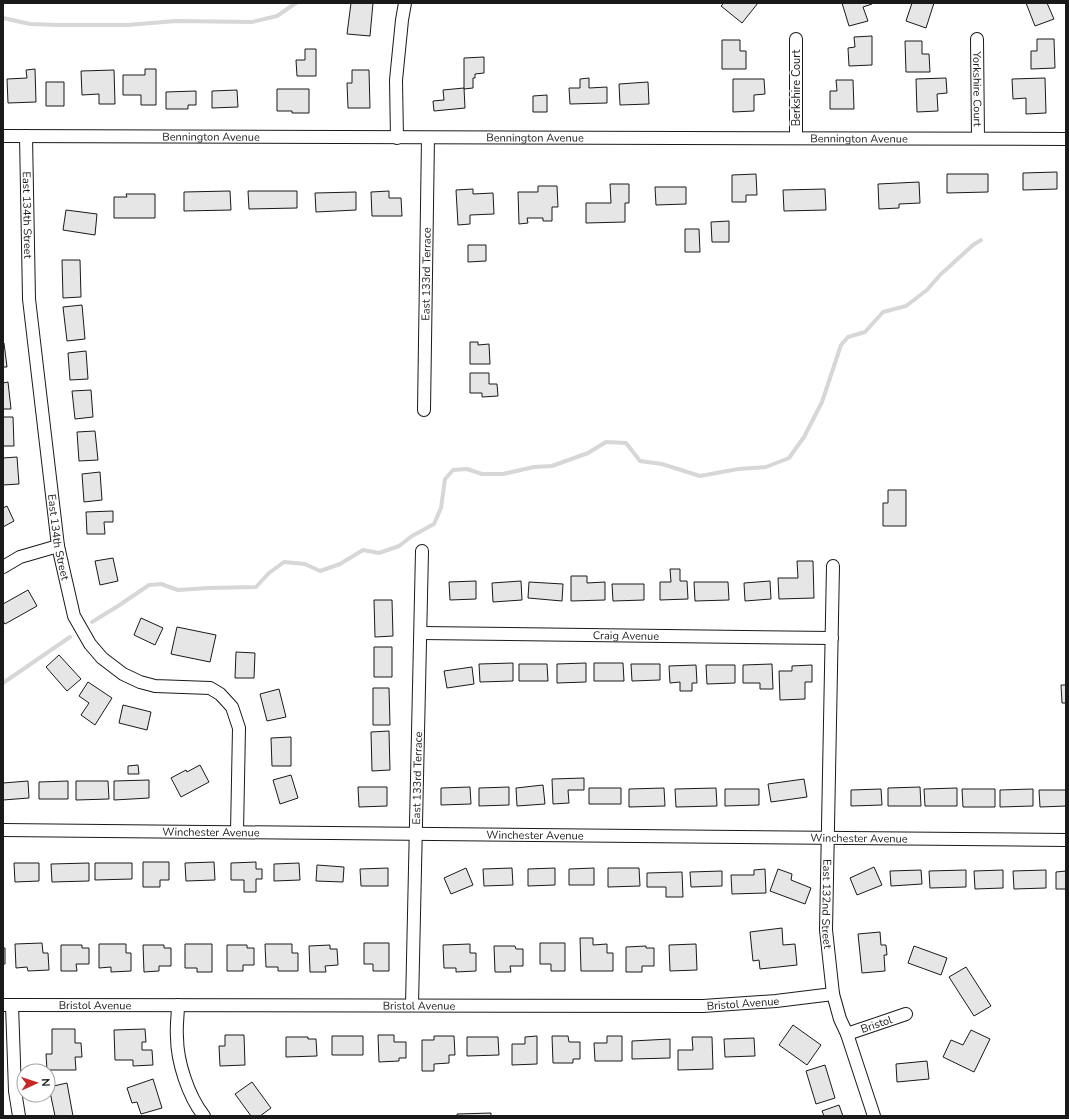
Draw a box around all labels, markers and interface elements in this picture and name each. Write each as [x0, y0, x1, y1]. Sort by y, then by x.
street label: Berkshire Court [789, 50, 804, 126]
street label: Yorkshire Court [970, 50, 985, 127]
street label: Bennington Avenue [162, 129, 260, 144]
street label: Bennington Avenue [486, 130, 584, 145]
street label: Bennington Avenue [810, 131, 908, 146]
street label: East 134th Street [19, 171, 36, 259]
street label: East 133rd Terrace [418, 227, 434, 321]
street label: East 134th Street [44, 493, 73, 582]
street label: Craig Avenue [593, 628, 659, 643]
street label: East 133rd Terrace [408, 731, 426, 825]
street label: Winchester Avenue [162, 824, 260, 840]
street label: Winchester Avenue [486, 827, 584, 843]
street label: Winchester Avenue [810, 830, 908, 846]
street label: East 132nd Street [818, 859, 836, 950]
street label: Bristol Avenue [706, 993, 780, 1013]
street label: Bristol Avenue [59, 998, 131, 1013]
street label: Bristol Avenue [383, 998, 455, 1013]
street label: Bristol [859, 1012, 895, 1036]
north arrow [16, 1063, 56, 1103]
text: N [38, 1078, 53, 1087]

